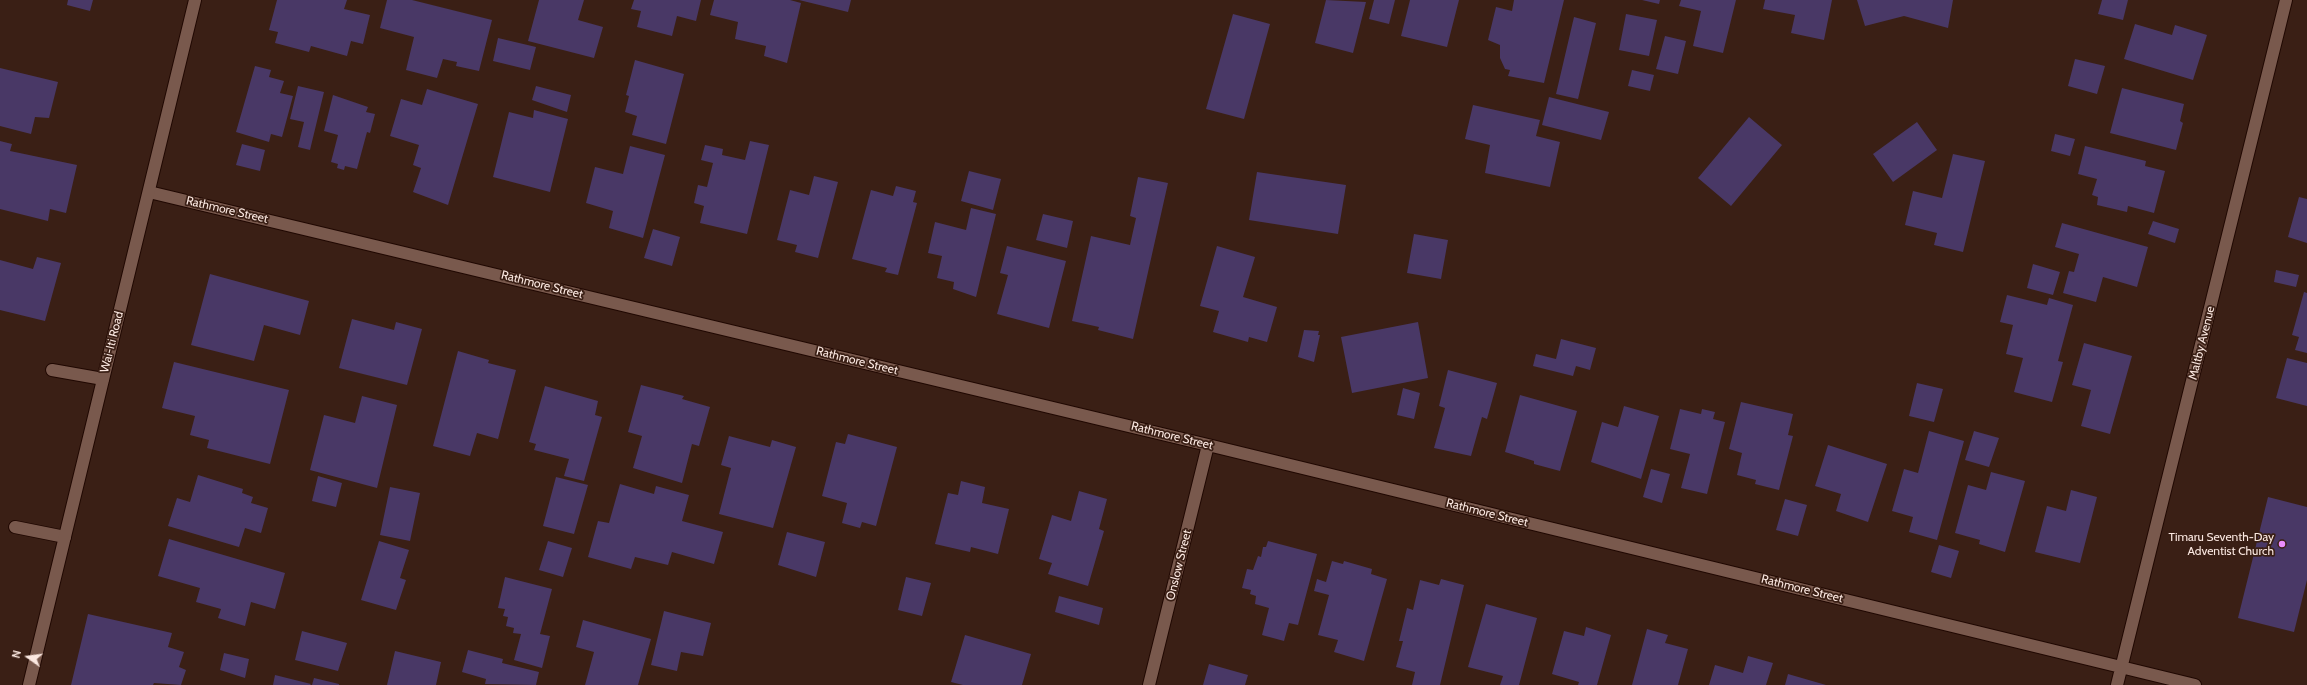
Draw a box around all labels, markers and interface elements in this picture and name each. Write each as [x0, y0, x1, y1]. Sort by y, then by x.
street label: Rathmore Street [185, 194, 269, 226]
street label: Rathmore Street [500, 268, 584, 302]
street label: Maltby Avenue [2186, 305, 2218, 381]
street label: Wai-Iti Road [97, 310, 127, 374]
street label: Rathmore Street [815, 344, 899, 378]
street label: Rathmore Street [1130, 419, 1214, 453]
street label: Rathmore Street [1445, 496, 1529, 530]
street label: Onslow Street [1163, 528, 1195, 602]
place label: Timaru Seventh-Day Adventist Church [2169, 530, 2274, 558]
marker: Timaru Seventh-Day Adventist Church [2277, 539, 2287, 549]
street label: Rathmore Street [1760, 572, 1844, 606]
north arrow [8, 637, 48, 677]
text: N [9, 649, 24, 660]

